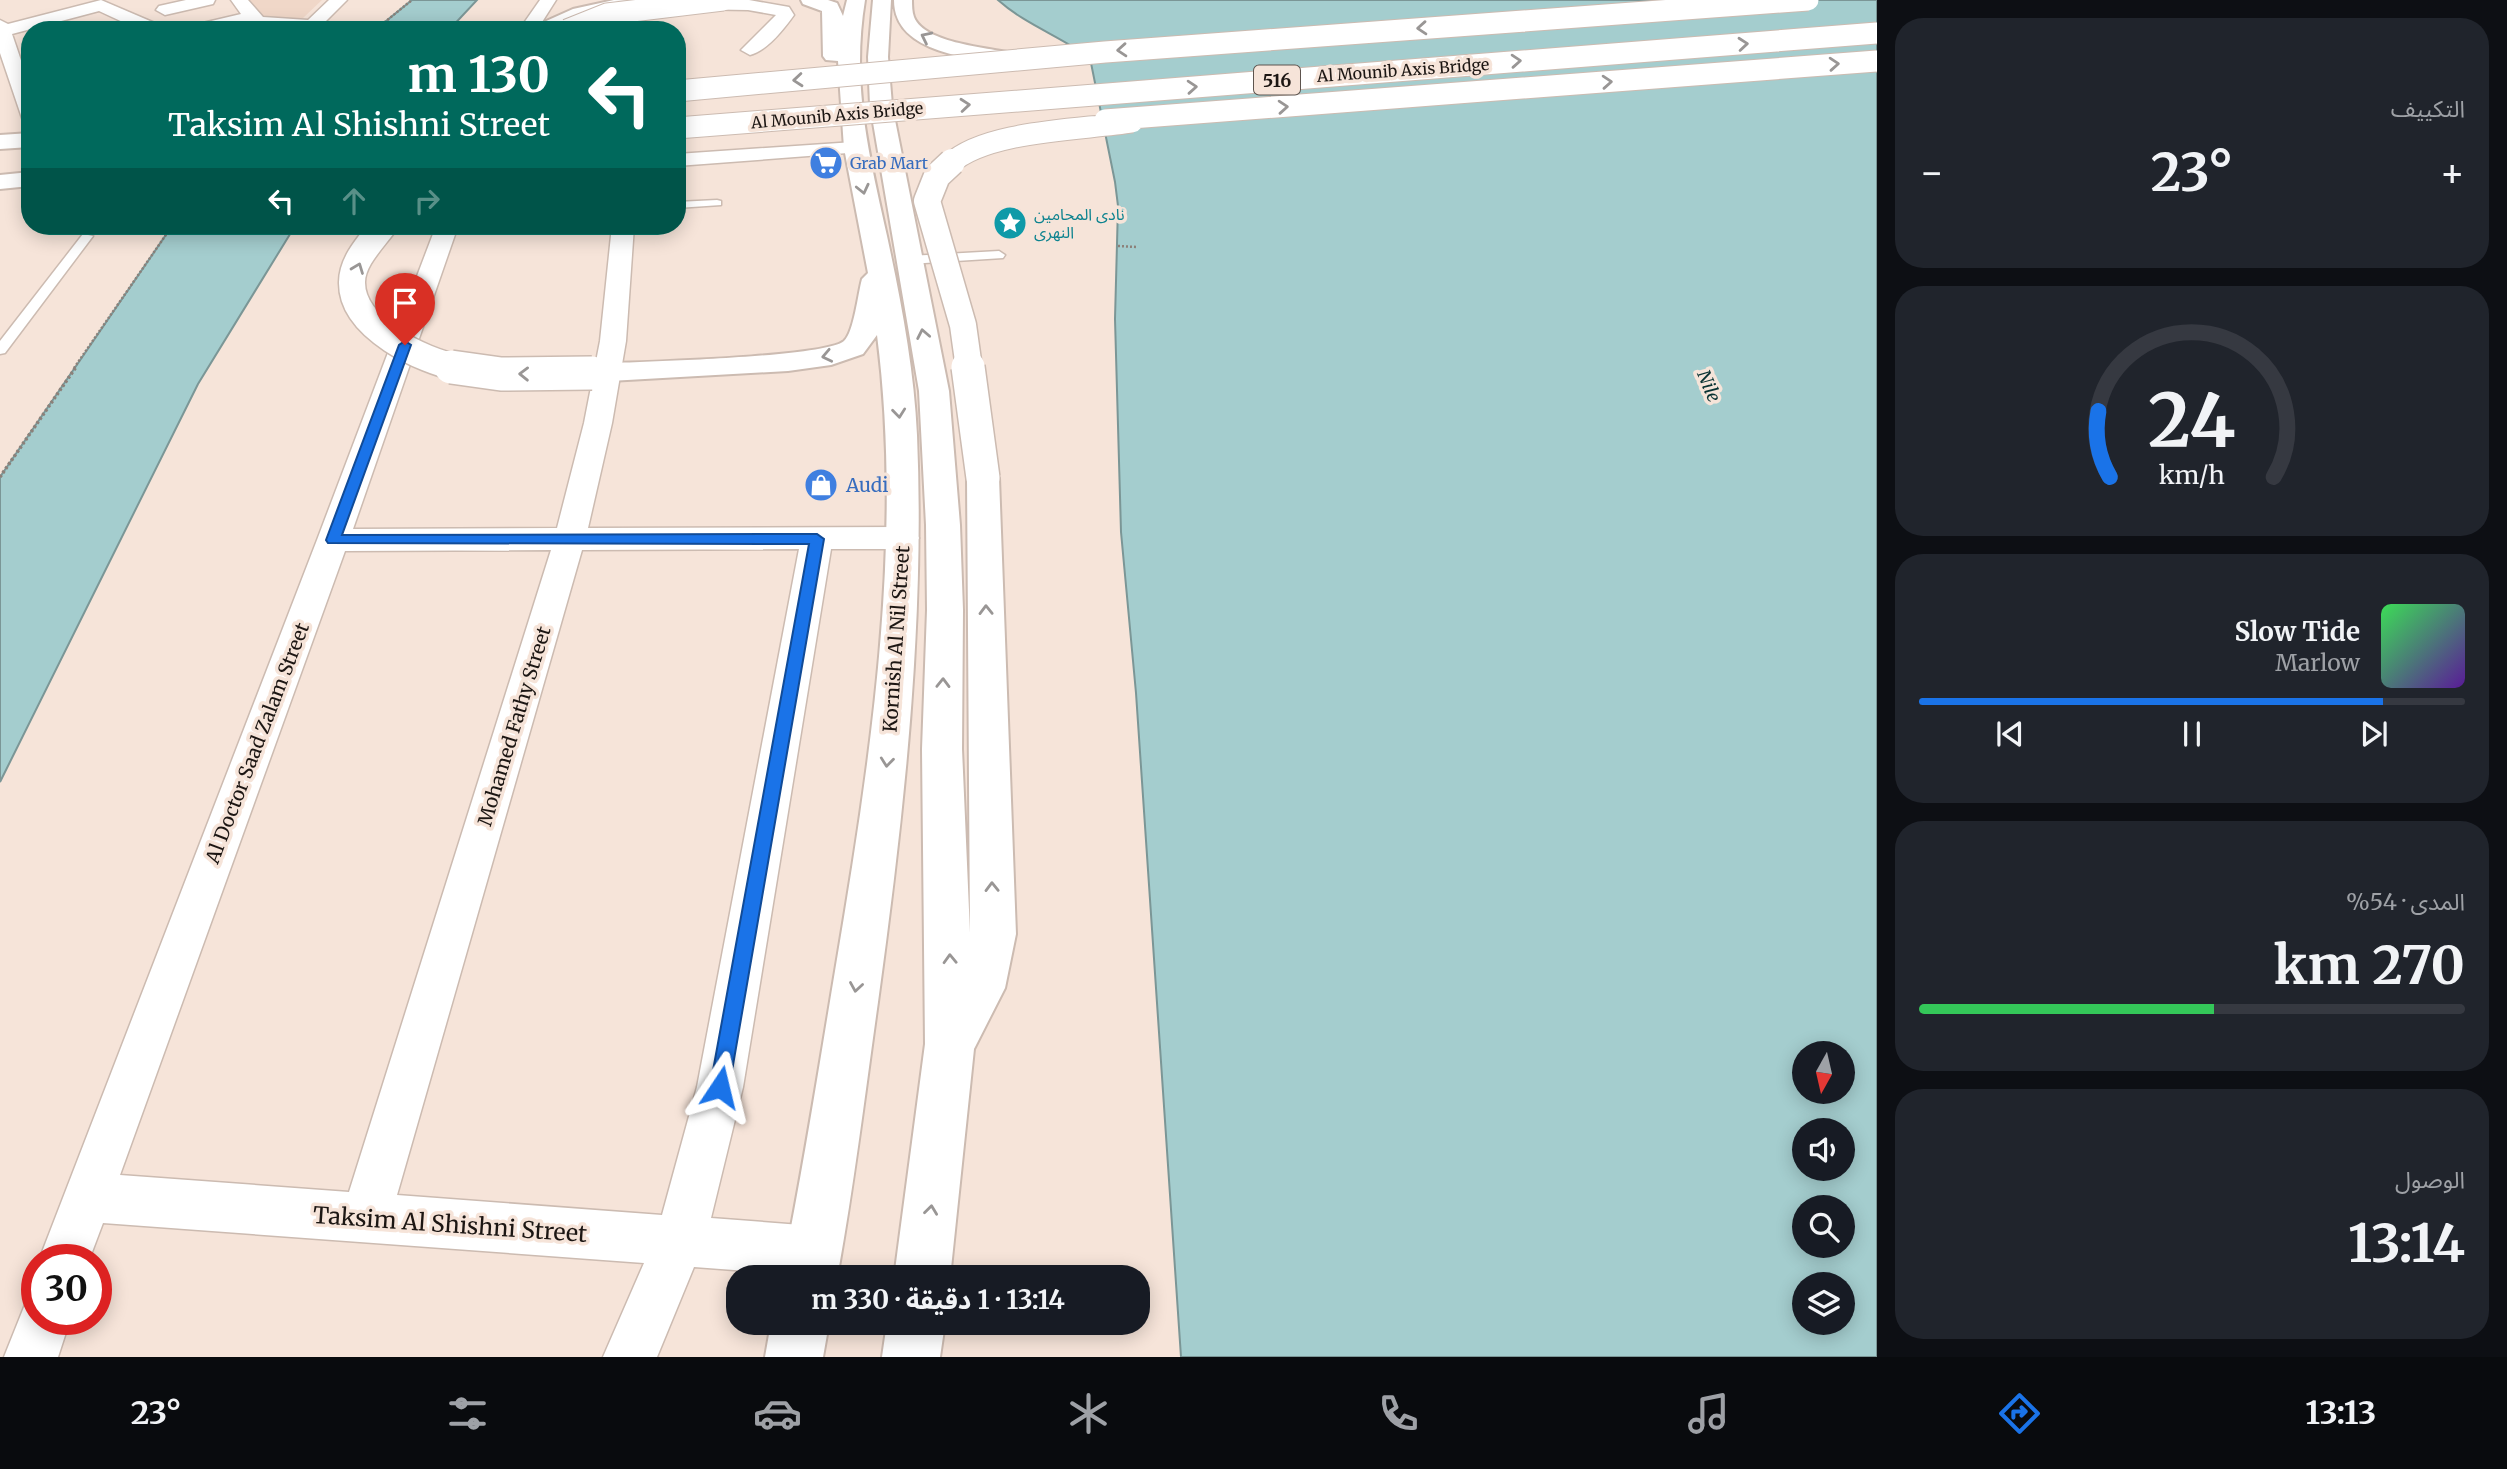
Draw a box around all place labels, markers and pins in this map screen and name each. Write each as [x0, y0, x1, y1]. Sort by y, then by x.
supermarket icon: Grab Mart [807, 144, 845, 182]
place label: Grab Mart [850, 153, 929, 173]
place icon: نادى المحامين النهرى [991, 204, 1029, 242]
place label: نادى المحامين النهرى [1034, 204, 1125, 242]
pin [375, 273, 435, 345]
shop icon: Audi [802, 466, 840, 504]
place label: Audi [845, 473, 889, 497]

